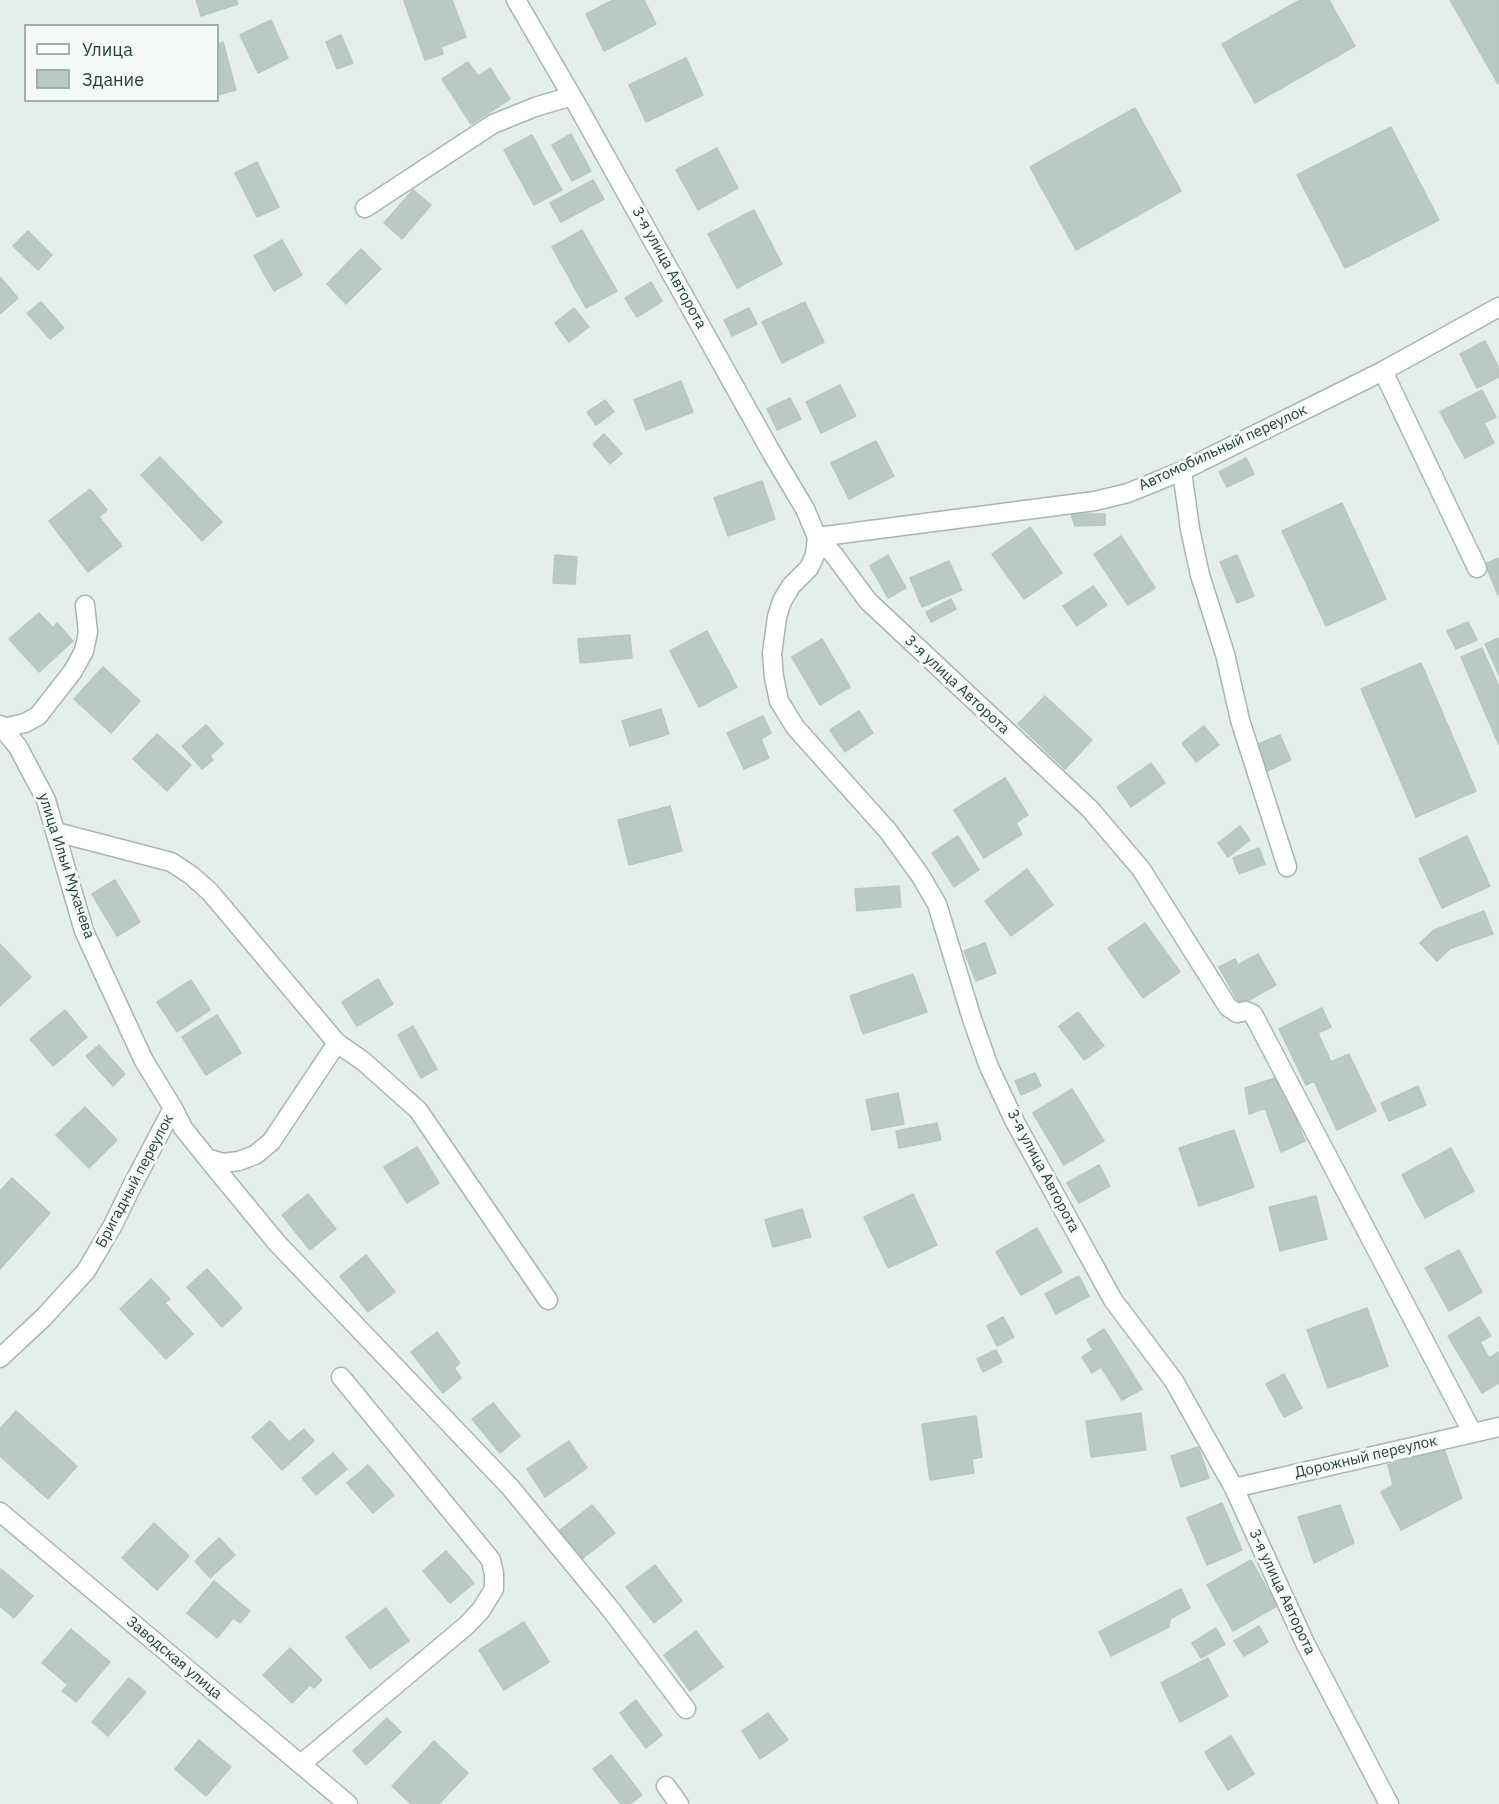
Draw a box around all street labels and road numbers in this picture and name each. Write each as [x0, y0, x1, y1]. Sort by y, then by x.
street label: 3-я улица Авторота [628, 204, 710, 332]
street label: Автомобильный переулок [1136, 401, 1310, 495]
street label: 3-я улица Авторота [901, 632, 1013, 738]
street label: улица Ильи Мухачева [34, 791, 98, 941]
street label: 3-я улица Авторота [1003, 1107, 1083, 1235]
street label: Бригадный переулок [92, 1111, 178, 1251]
street label: Дорожный переулок [1293, 1432, 1439, 1482]
street label: 3-я улица Авторота [1245, 1526, 1319, 1658]
street label: Заводская улица [122, 1613, 226, 1703]

